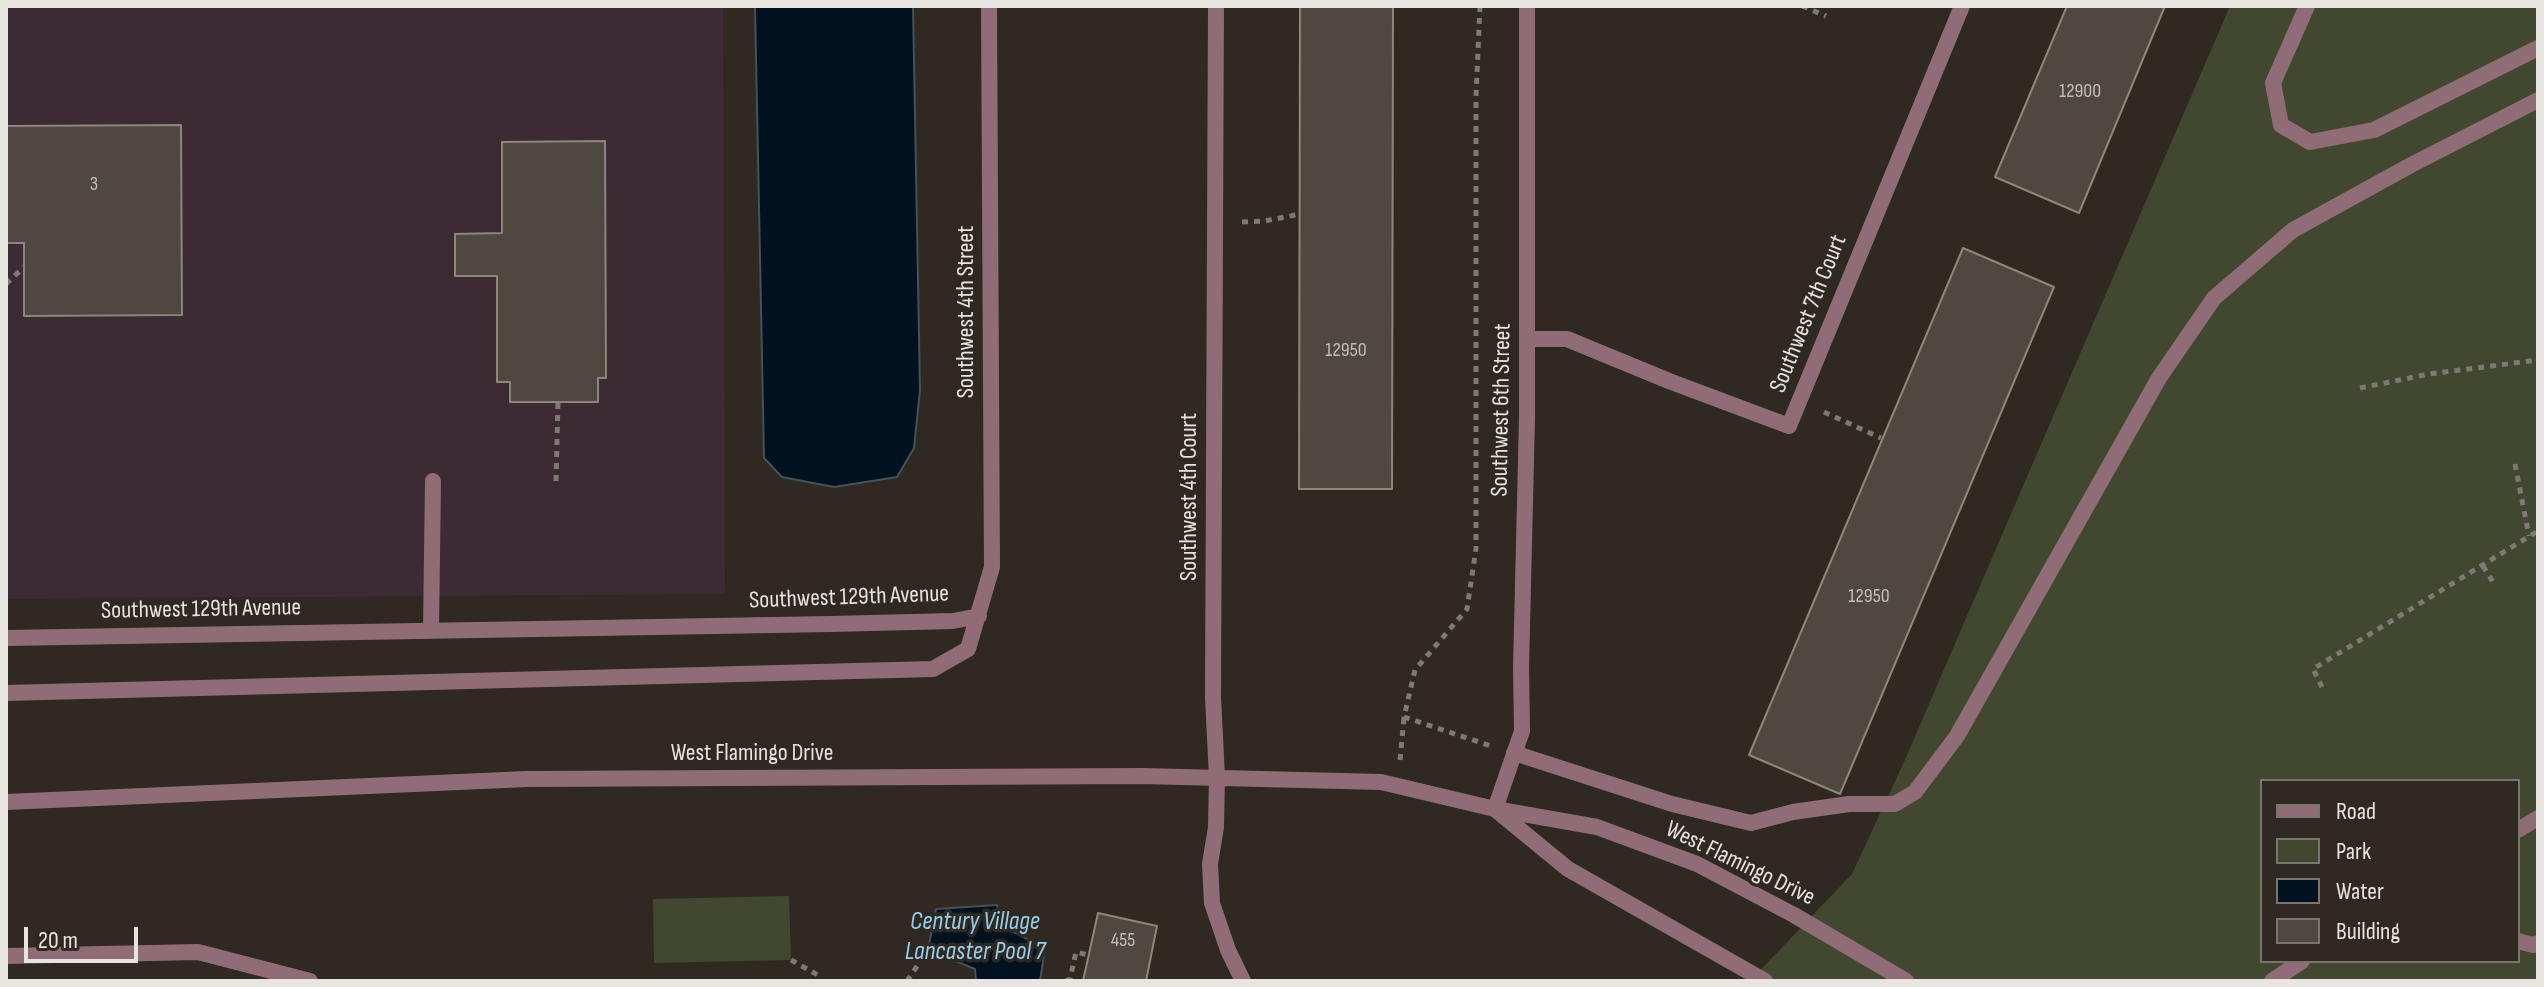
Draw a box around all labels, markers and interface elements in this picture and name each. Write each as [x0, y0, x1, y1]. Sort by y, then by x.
house number: 12900 [2059, 80, 2101, 104]
house number: 3 [90, 173, 98, 197]
street label: Southwest 4th Street [953, 226, 981, 398]
street label: Southwest 7th Court [1764, 231, 1854, 397]
street label: Southwest 6th Street [1486, 323, 1518, 497]
house number: 12950 [1325, 339, 1367, 363]
street label: Southwest 4th Court [1176, 413, 1204, 581]
street label: Southwest 129th Avenue [749, 580, 949, 616]
house number: 12950 [1848, 585, 1890, 609]
street label: Southwest 129th Avenue [101, 594, 301, 626]
street label: West Flamingo Drive [671, 740, 833, 768]
legend [2260, 779, 2520, 963]
text: Road [2336, 797, 2376, 826]
street label: West Flamingo Drive [1661, 815, 1819, 913]
text: Park [2336, 837, 2371, 866]
text: Water [2336, 877, 2384, 906]
water label: Century Village Lancaster Pool 7 [905, 906, 1045, 968]
scale bar [28, 911, 142, 961]
text: Building [2336, 917, 2400, 946]
text: 20 m [38, 926, 78, 955]
house number: 455 [1111, 929, 1135, 953]

